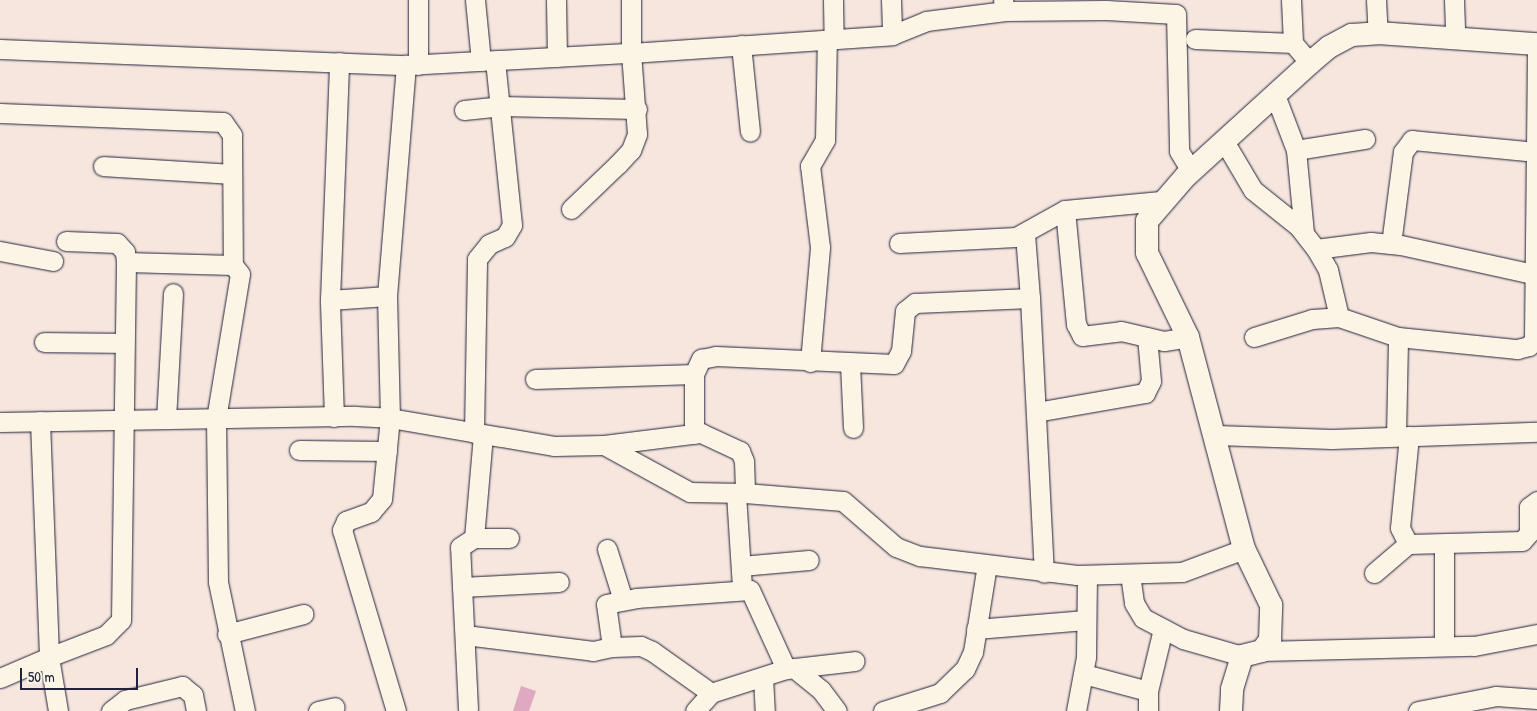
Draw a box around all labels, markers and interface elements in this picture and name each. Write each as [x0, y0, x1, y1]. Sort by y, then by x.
scale bar [22, 658, 140, 690]
text: 50 m [28, 666, 55, 687]

